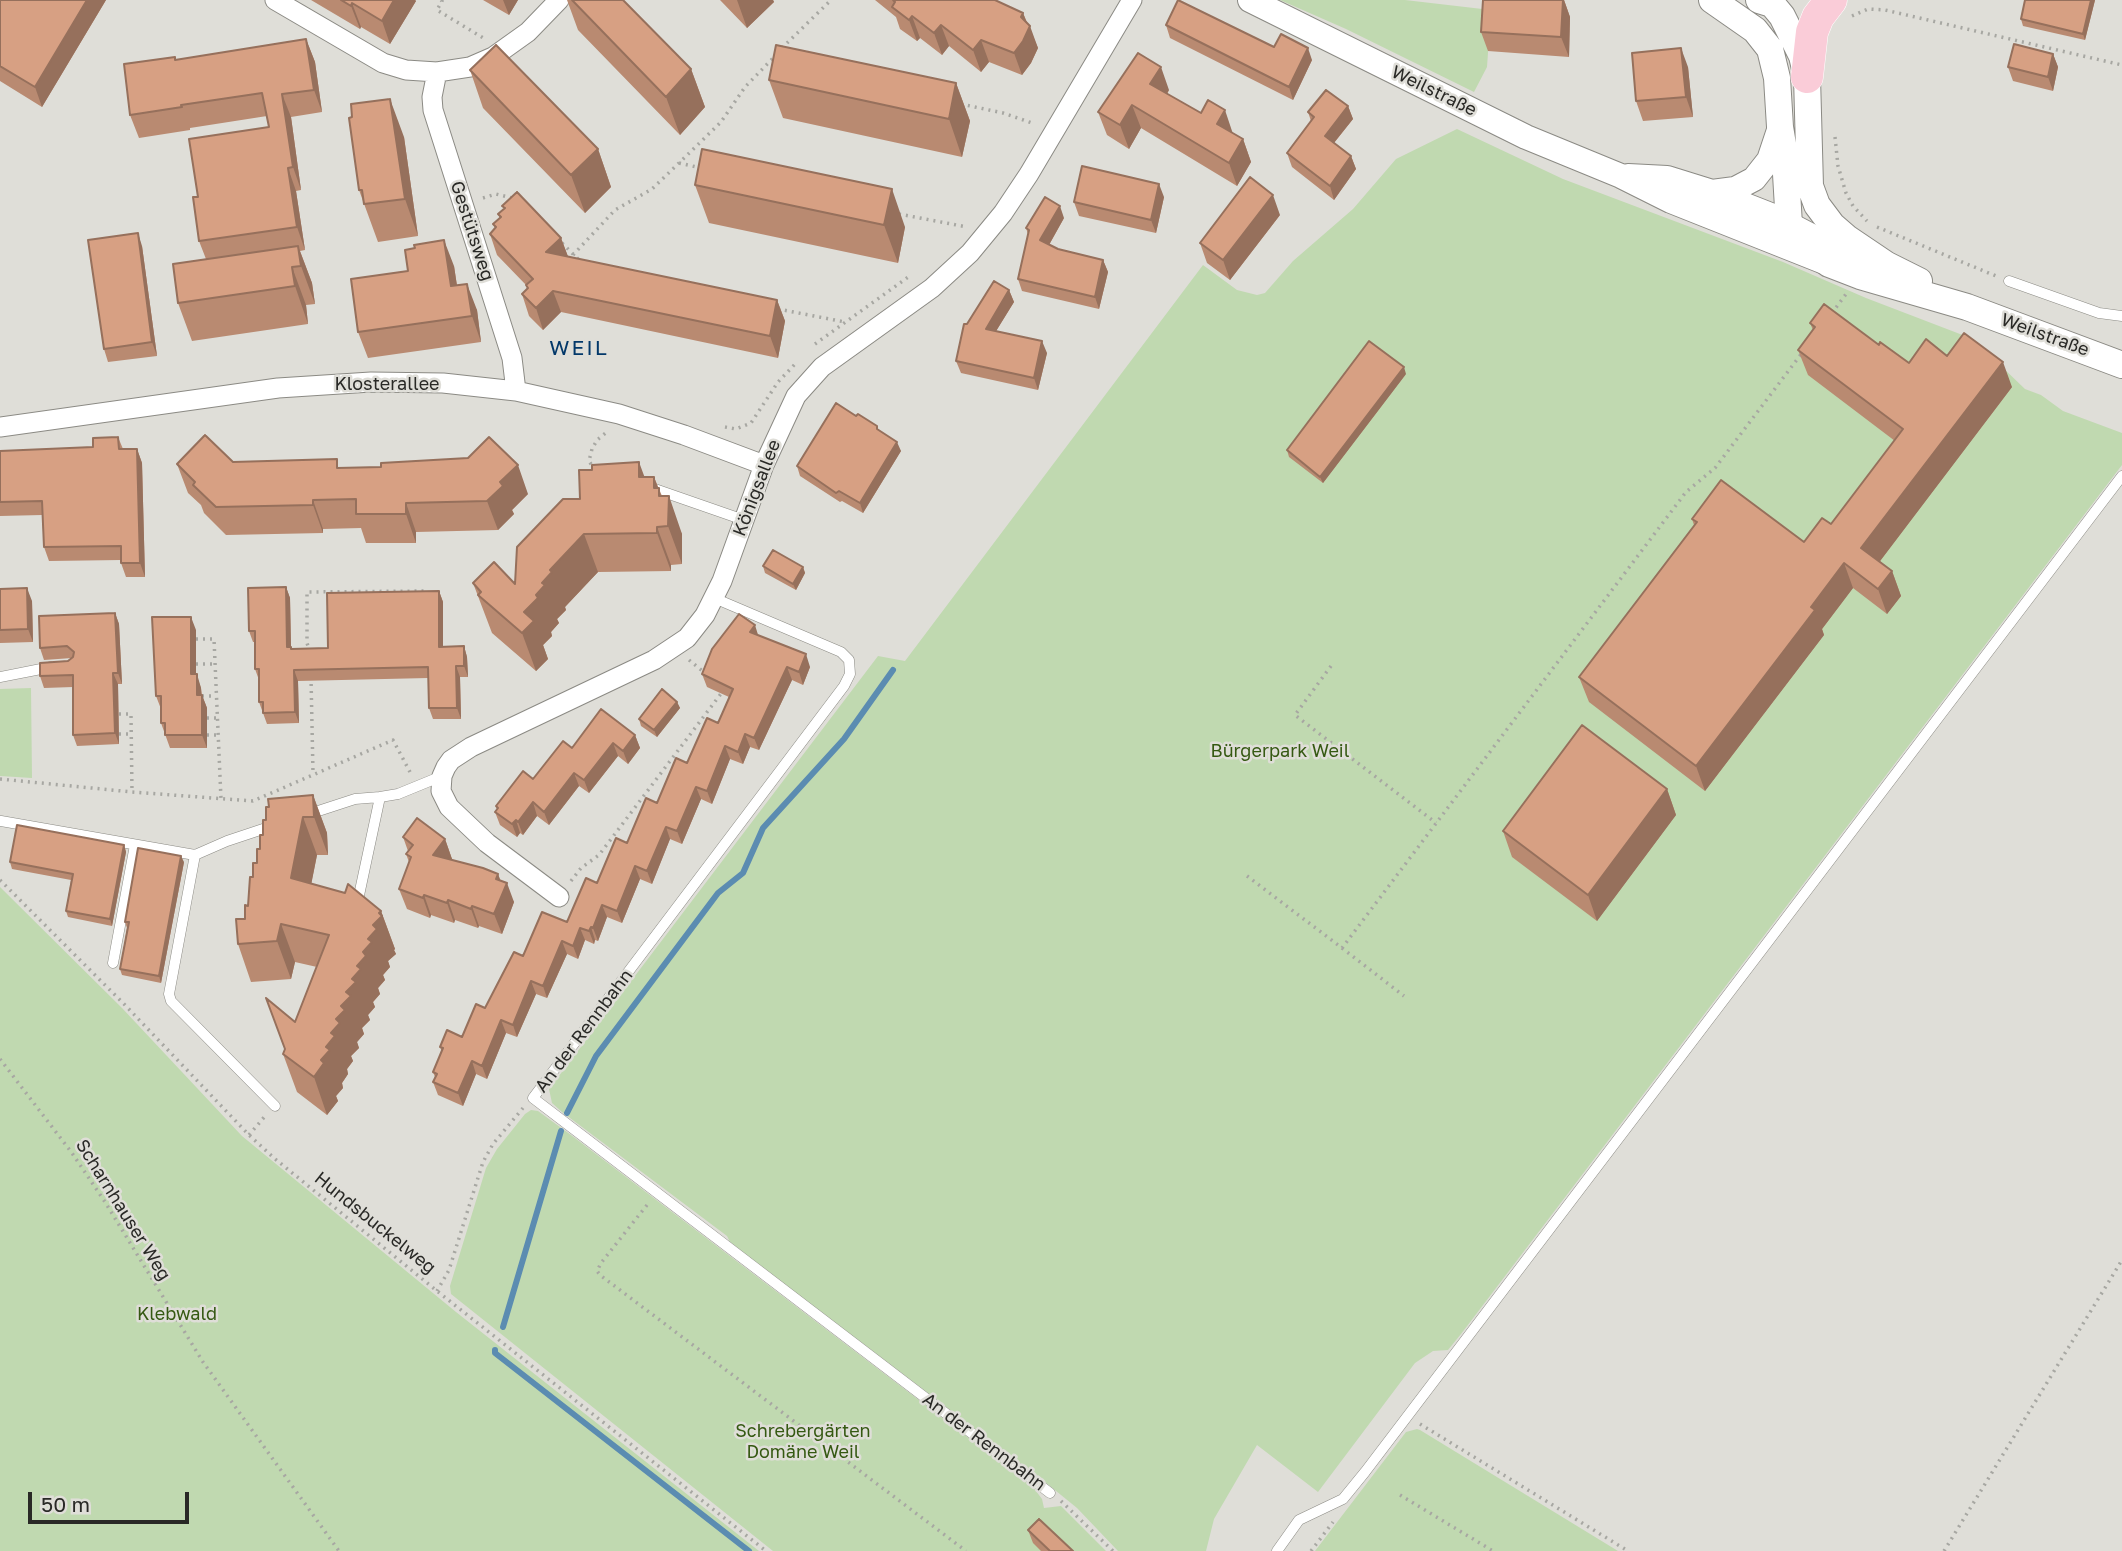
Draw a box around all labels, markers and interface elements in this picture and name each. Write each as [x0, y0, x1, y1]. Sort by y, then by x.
street label: Weilstraße [1388, 61, 1480, 121]
street label: Gestütsweg [446, 178, 498, 284]
street label: Weilstraße [1998, 309, 2092, 361]
district label: WEIL [550, 335, 608, 361]
street label: Klosterallee [334, 373, 440, 395]
street label: Königsallee [729, 437, 785, 539]
park label: Bürgerpark Weil [1211, 740, 1349, 762]
street label: An der Rennbahn [531, 965, 637, 1097]
street label: Scharnhauser Weg [71, 1135, 175, 1285]
street label: Hundsbuckelweg [310, 1167, 440, 1279]
park label: Klebwald [137, 1303, 217, 1325]
street label: An der Rennbahn [918, 1389, 1050, 1495]
park label: Schrebergärten Domäne Weil [735, 1420, 871, 1462]
scale bar [32, 1478, 192, 1522]
text: 50 m [41, 1491, 90, 1517]

